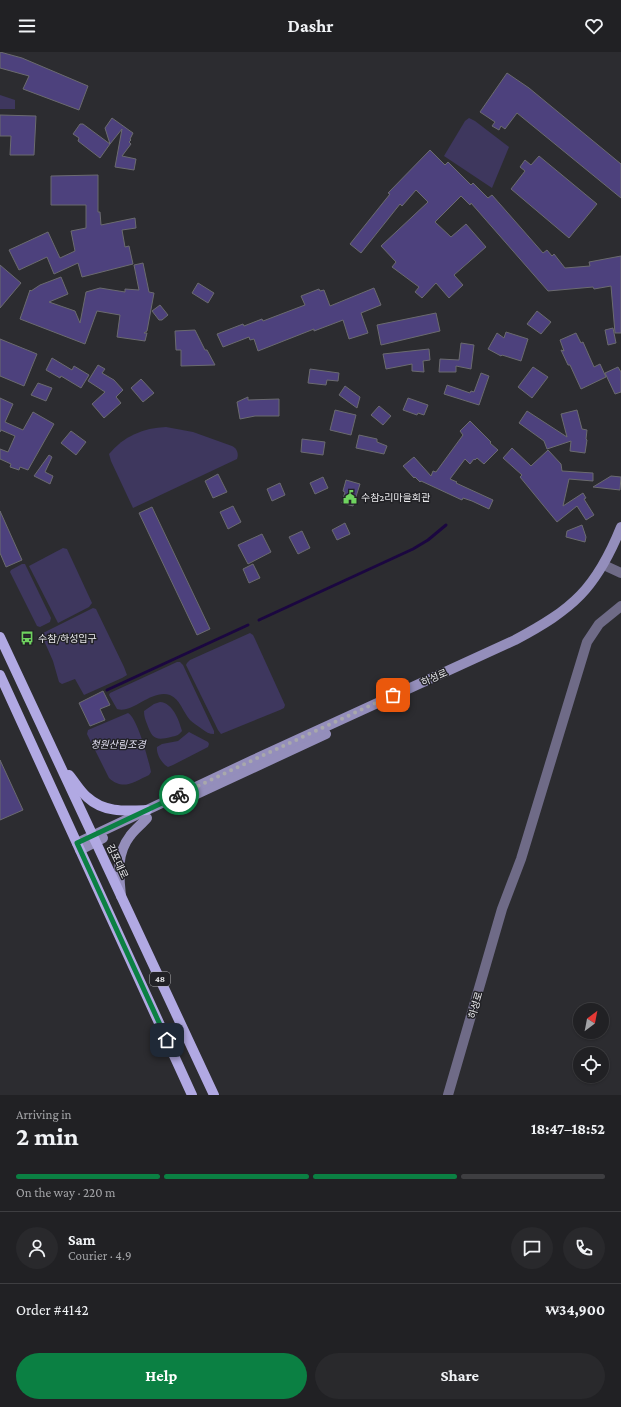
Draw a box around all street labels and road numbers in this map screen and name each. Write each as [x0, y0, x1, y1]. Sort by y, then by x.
street label: 하성로 [419, 667, 449, 688]
street label: 김포대로 [105, 842, 130, 880]
road number: 48 [150, 972, 170, 986]
street label: 하성로 [466, 990, 485, 1020]

